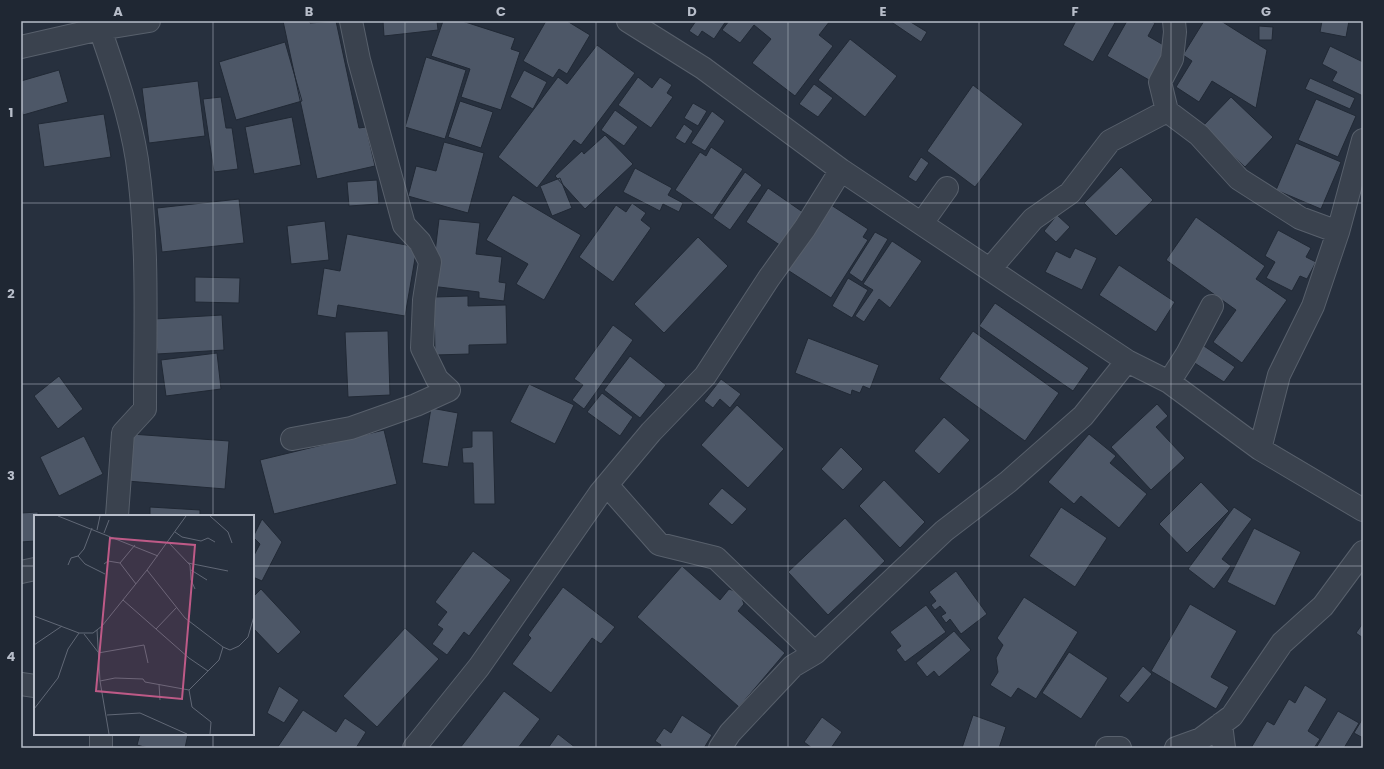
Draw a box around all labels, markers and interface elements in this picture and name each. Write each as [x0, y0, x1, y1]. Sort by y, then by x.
text: A [113, 2, 123, 21]
text: B [305, 2, 314, 21]
text: C [496, 2, 506, 21]
text: D [687, 2, 697, 21]
text: E [879, 2, 887, 21]
text: F [1071, 2, 1079, 21]
text: G [1261, 2, 1271, 21]
text: 1 [9, 103, 13, 122]
text: 2 [7, 284, 15, 303]
text: 3 [7, 466, 15, 485]
inset map [34, 515, 254, 735]
text: 4 [7, 647, 16, 666]

